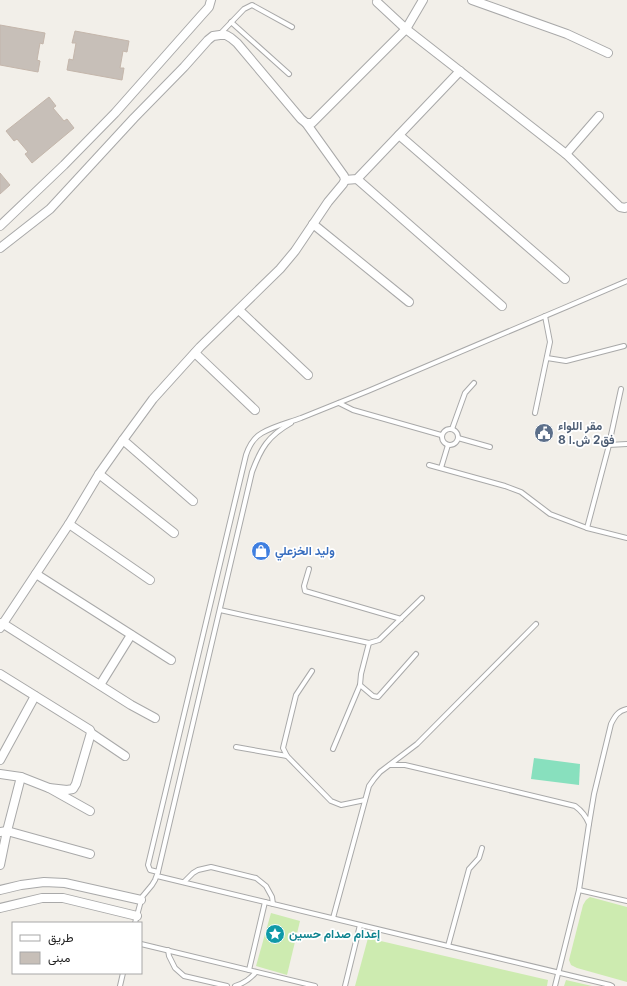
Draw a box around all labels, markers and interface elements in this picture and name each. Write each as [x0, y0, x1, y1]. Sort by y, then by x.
place label: مقر اللواء 8 فق2 ش.ا [558, 418, 615, 447]
public building icon: مقر اللواء 8 فق2 ش.ا [533, 422, 555, 444]
shop icon: وليد الخزعلي [250, 540, 272, 562]
place label: وليد الخزعلي [275, 543, 335, 561]
legend [12, 922, 142, 974]
place icon: إعدام صدام حسين [264, 923, 286, 945]
place label: إعدام صدام حسين [289, 926, 380, 942]
text: طريق [48, 930, 74, 946]
text: مبنى [48, 950, 70, 966]

